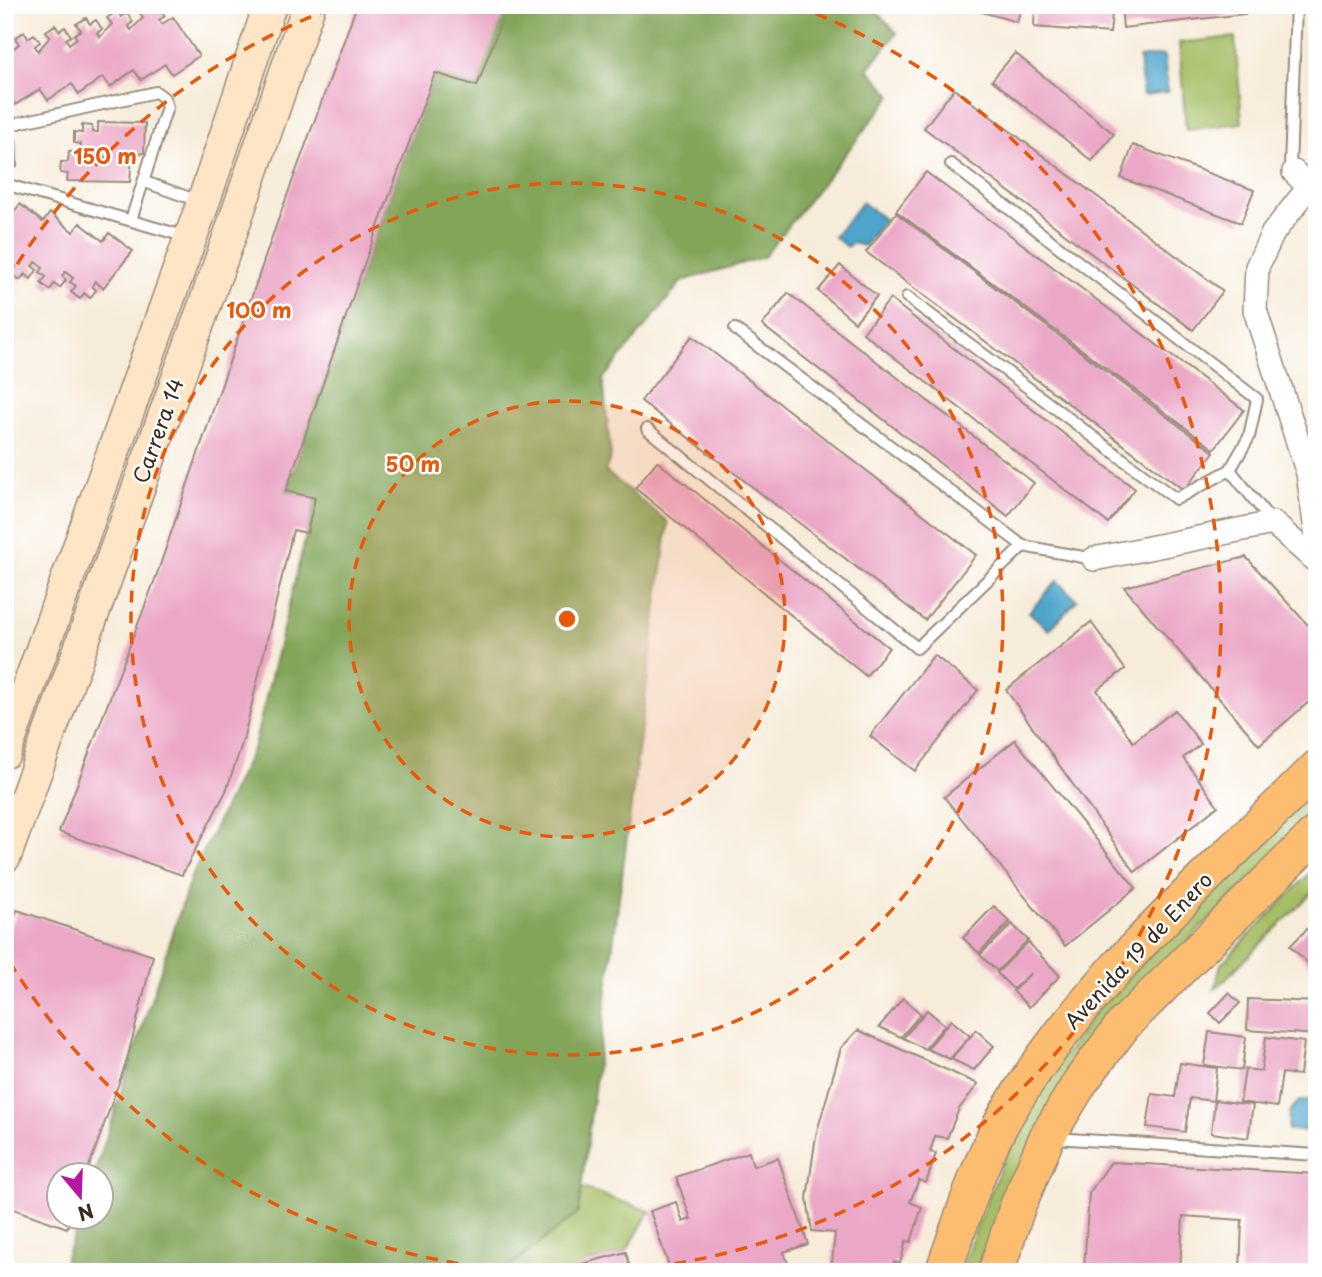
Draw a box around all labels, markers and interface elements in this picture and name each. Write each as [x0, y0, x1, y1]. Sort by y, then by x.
text: 150 m [73, 139, 137, 171]
text: 100 m [226, 293, 292, 325]
street label: Carrera 14 [123, 373, 191, 487]
text: 50 m [386, 447, 440, 479]
centre of rings [555, 607, 579, 631]
street label: Avenida 19 de Enero [1056, 864, 1219, 1035]
north arrow [46, 1162, 116, 1232]
text: N [74, 1197, 98, 1229]

